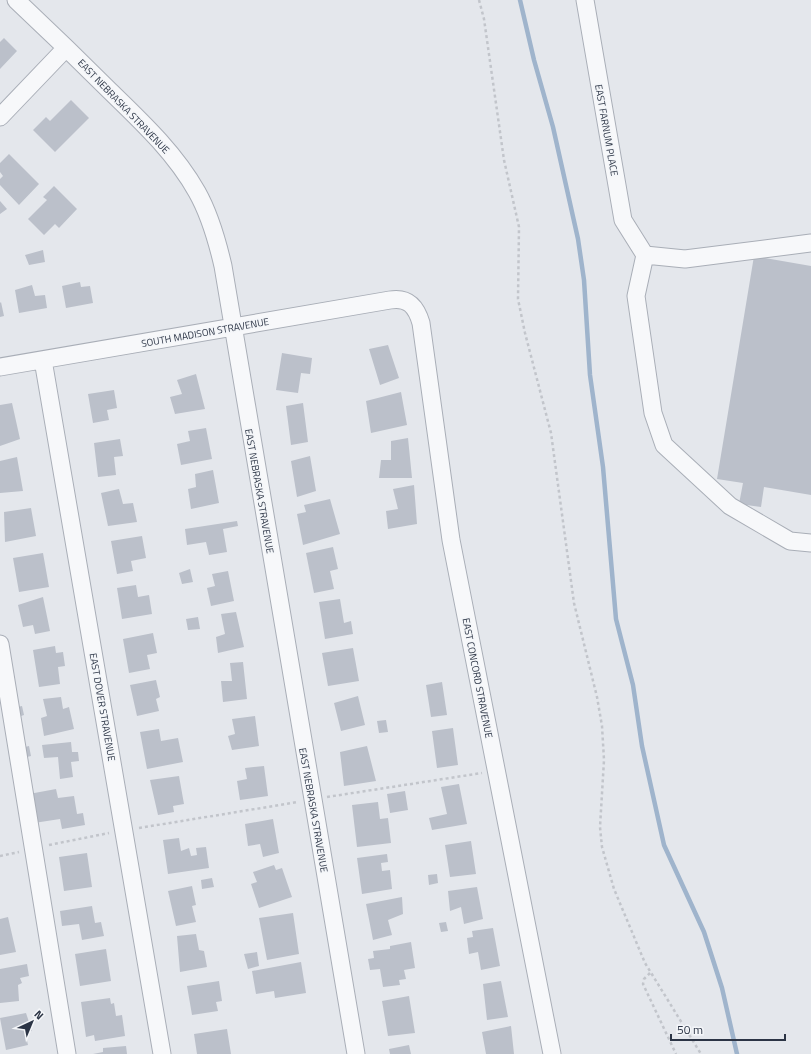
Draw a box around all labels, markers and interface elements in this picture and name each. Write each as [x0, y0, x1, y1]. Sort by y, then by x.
street label: EAST NEBRASKA STRAVENUE [74, 56, 173, 157]
street label: EAST FARNUM PLACE [591, 83, 622, 177]
street label: SOUTH MADISON STRAVENUE [140, 314, 271, 351]
street label: EAST NEBRASKA STRAVENUE [241, 427, 278, 555]
street label: EAST CONCORD STRAVENUE [458, 617, 497, 740]
street label: EAST DOVER STRAVENUE [86, 652, 119, 763]
street label: EAST NEBRASKA STRAVENUE [295, 746, 332, 874]
north arrow [12, 1002, 52, 1042]
text: N [31, 1006, 47, 1023]
scale bar [671, 1016, 785, 1042]
text: 50 m [677, 1020, 703, 1039]

